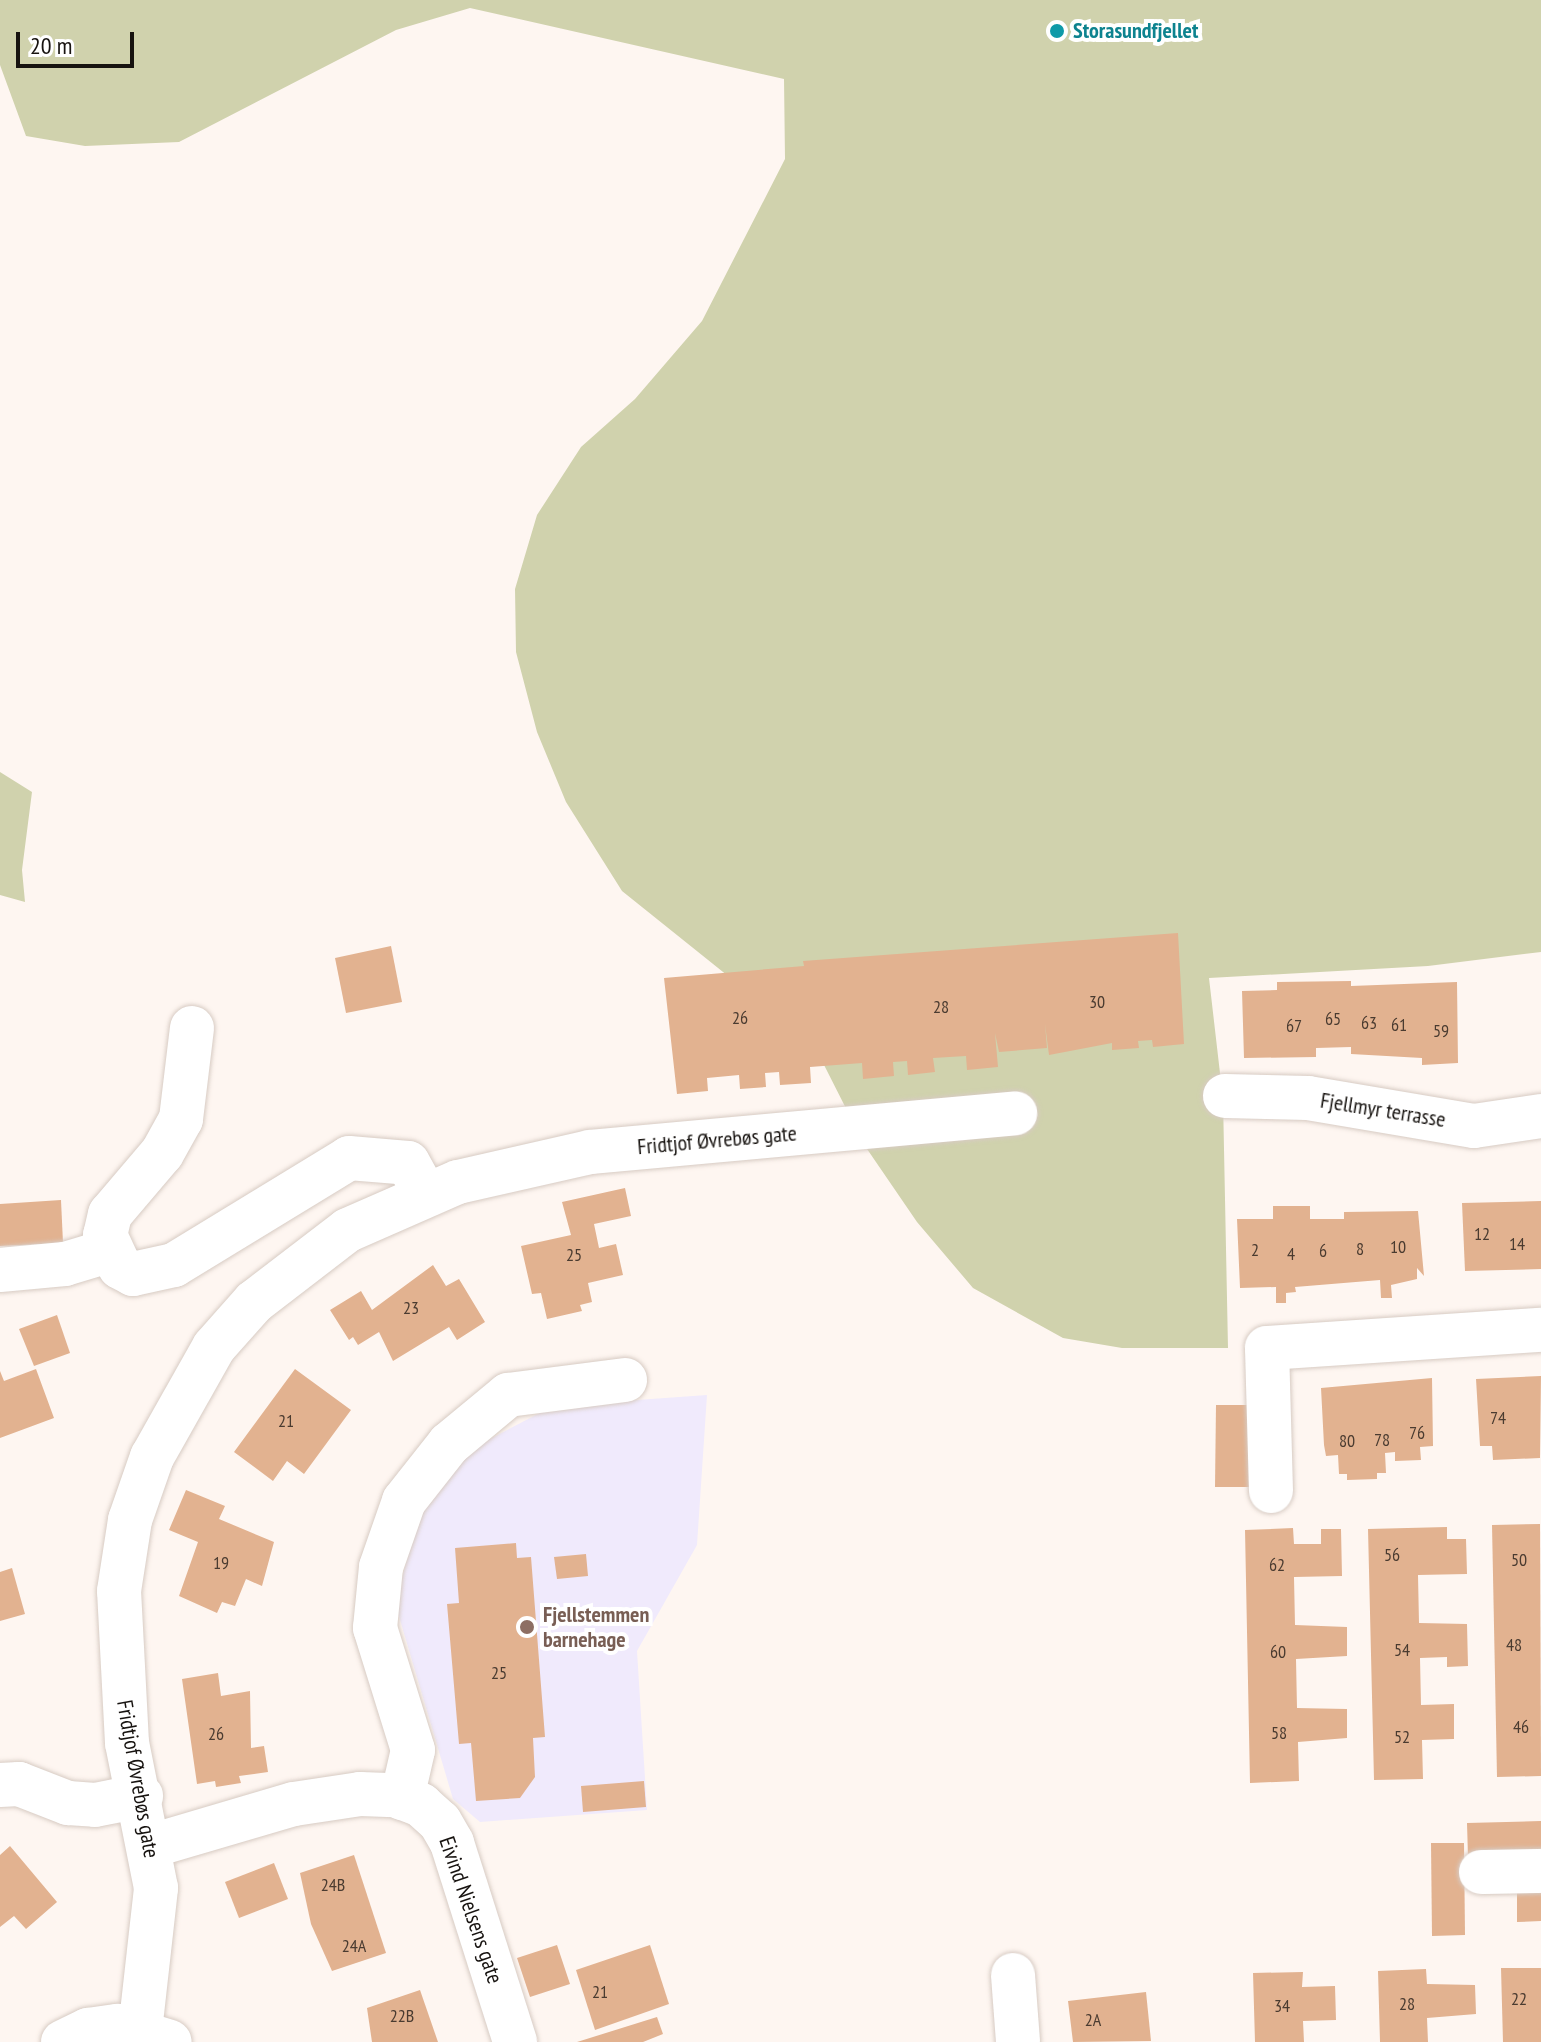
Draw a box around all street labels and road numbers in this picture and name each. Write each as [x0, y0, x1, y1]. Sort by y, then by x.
street label: Fjellmyr terrasse [1319, 1087, 1447, 1133]
street label: Fridtjof Øvrebøs gate [636, 1120, 798, 1160]
street label: Fridtjof Øvrebøs gate [111, 1698, 165, 1860]
street label: Eivind Nielsens gate [433, 1833, 509, 1987]

